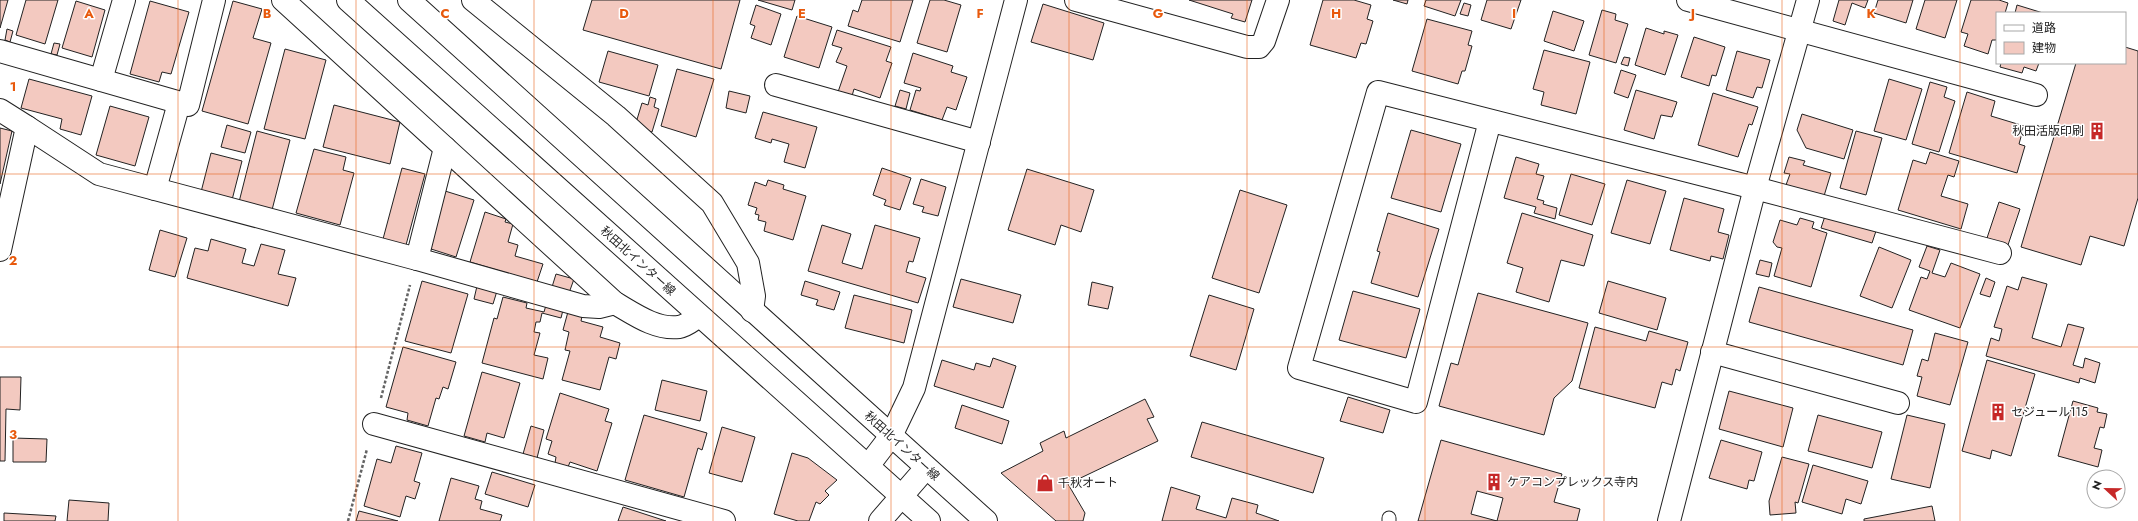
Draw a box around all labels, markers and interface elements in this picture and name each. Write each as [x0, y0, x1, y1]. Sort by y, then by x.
text: A [83, 4, 94, 23]
text: B [263, 4, 272, 23]
text: C [440, 4, 450, 23]
text: D [619, 4, 629, 23]
text: E [798, 4, 806, 23]
text: F [976, 4, 984, 23]
text: G [1153, 4, 1164, 23]
text: H [1331, 4, 1341, 23]
text: I [1512, 4, 1516, 23]
text: J [1688, 4, 1695, 23]
text: K [1866, 4, 1876, 23]
legend [1996, 12, 2126, 64]
text: 道路 [2032, 19, 2056, 37]
text: 建物 [2032, 39, 2056, 57]
text: 1 [10, 77, 16, 96]
building icon: 秋田活版印刷 [2087, 121, 2107, 141]
place label: 秋田活版印刷 [2012, 122, 2084, 140]
street label: 秋田北インター線 [596, 222, 680, 300]
text: 2 [9, 251, 17, 270]
building icon: セジュール115 [1988, 402, 2008, 422]
place label: セジュール115 [2011, 403, 2088, 421]
street label: 秋田北インター線 [860, 407, 944, 485]
text: 3 [9, 425, 17, 444]
north arrow [2086, 469, 2126, 509]
building icon: ケアコンプレックス寺内 [1484, 472, 1504, 492]
shop icon: 千秋オート [1035, 473, 1055, 493]
place label: ケアコンプレックス寺内 [1507, 473, 1638, 491]
place label: 千秋オート [1058, 474, 1118, 492]
text: N [2088, 478, 2106, 492]

